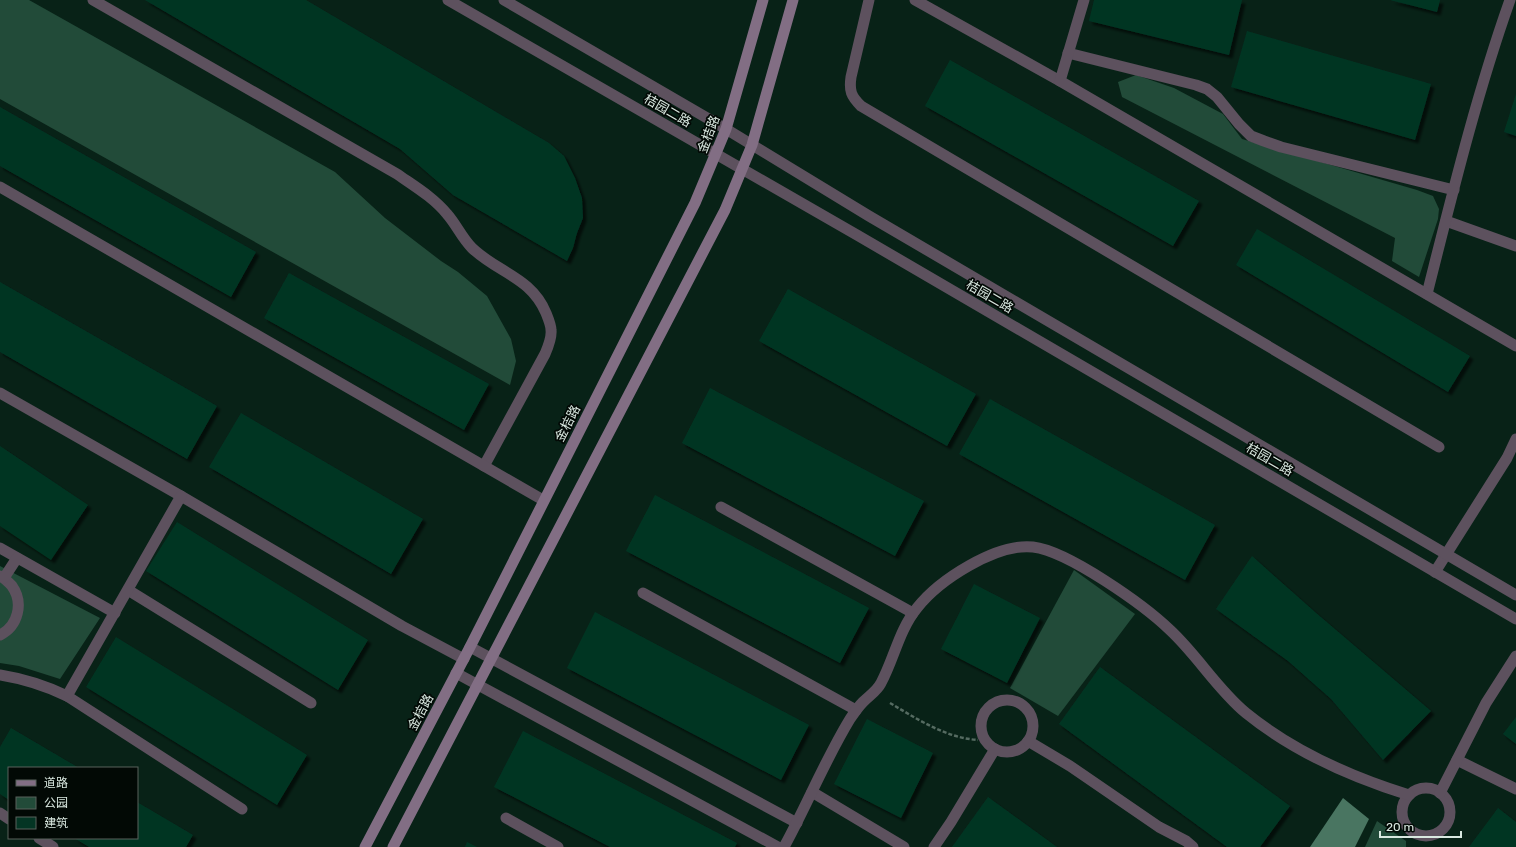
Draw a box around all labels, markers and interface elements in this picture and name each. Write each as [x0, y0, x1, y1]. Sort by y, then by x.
street label: 桔园二路 [641, 91, 694, 130]
street label: 金桔路 [694, 113, 722, 155]
street label: 桔园二路 [963, 277, 1016, 316]
street label: 金桔路 [552, 402, 583, 444]
street label: 桔园二路 [1243, 440, 1296, 479]
street label: 金桔路 [405, 691, 436, 733]
legend [8, 767, 138, 839]
text: 道路 [44, 776, 68, 790]
text: 公园 [44, 796, 68, 810]
scale bar [1380, 813, 1461, 839]
text: 建筑 [44, 816, 68, 830]
text: 20 m [1386, 820, 1414, 834]

